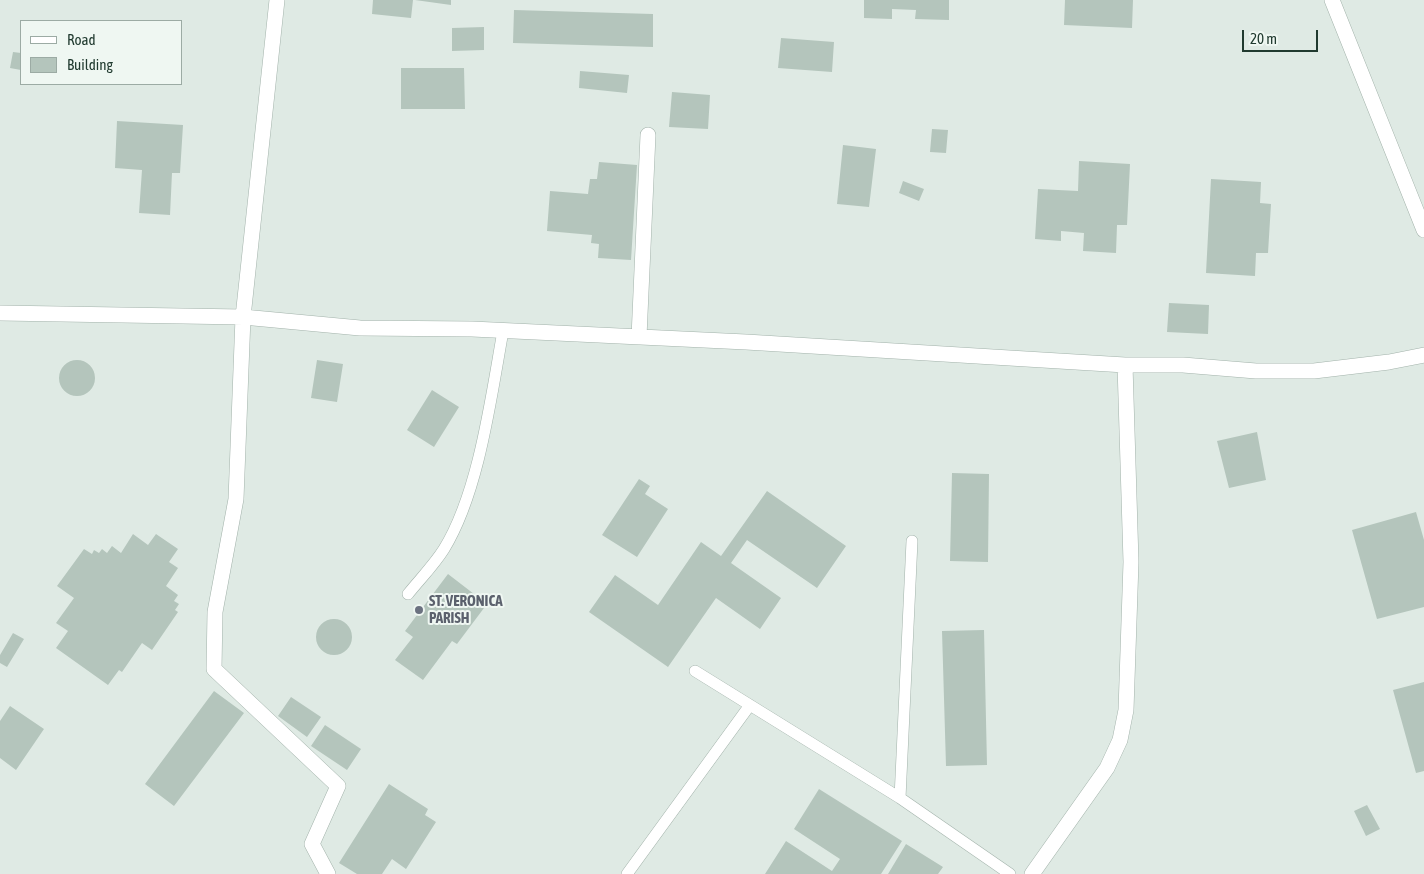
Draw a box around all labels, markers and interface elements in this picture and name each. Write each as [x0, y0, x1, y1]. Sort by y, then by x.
legend [20, 20, 182, 85]
scale bar [1244, 20, 1320, 52]
text: 20 m [1250, 30, 1277, 47]
text: Road [67, 31, 96, 48]
text: Building [67, 56, 113, 73]
place label: ST. VERONICA PARISH [429, 592, 502, 627]
marker: ST. VERONICA PARISH [413, 604, 425, 616]

